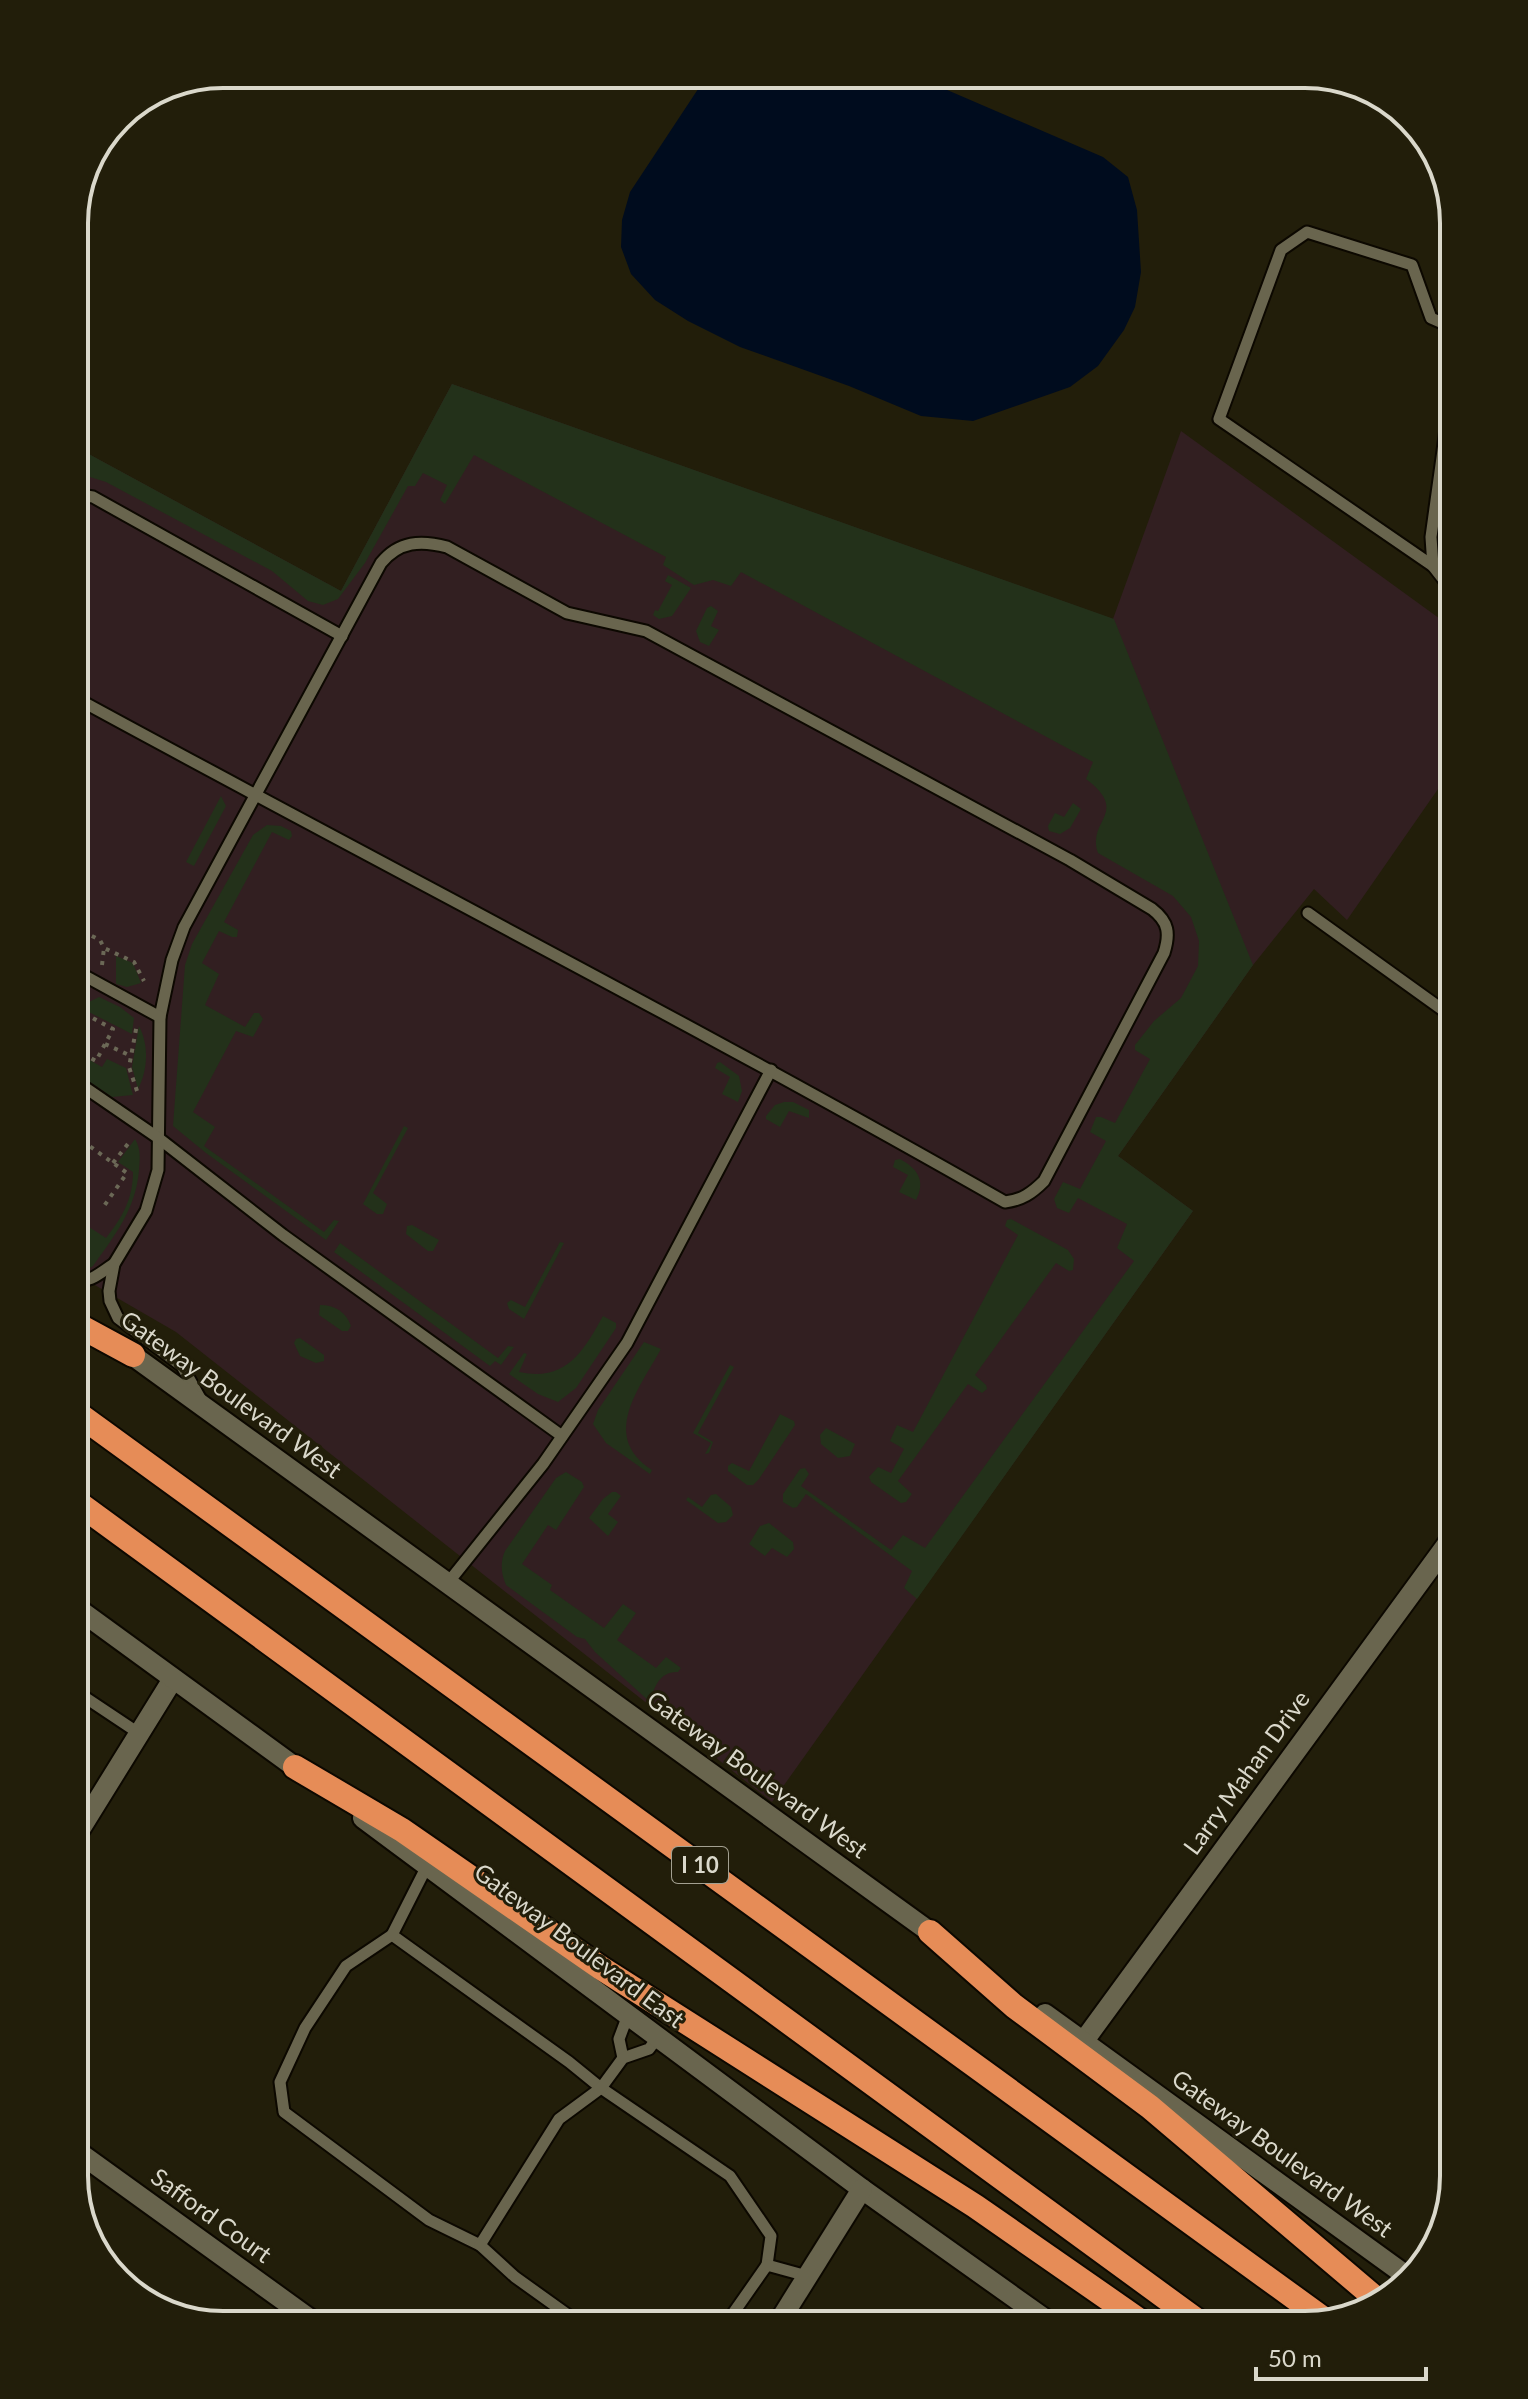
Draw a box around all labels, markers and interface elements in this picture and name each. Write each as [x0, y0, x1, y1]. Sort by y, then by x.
street label: Gateway Boulevard West [116, 1304, 348, 1484]
street label: Gateway Boulevard West [642, 1684, 874, 1864]
street label: Larry Mahan Drive [1177, 1684, 1315, 1860]
road number: I 10 [672, 1847, 728, 1883]
street label: Gateway Boulevard East [469, 1856, 691, 2034]
street label: Gateway Boulevard West [1167, 2063, 1399, 2243]
street label: Safford Court [146, 2161, 278, 2268]
scale bar [1256, 2331, 1426, 2381]
text: 50 m [1268, 2343, 1322, 2372]

